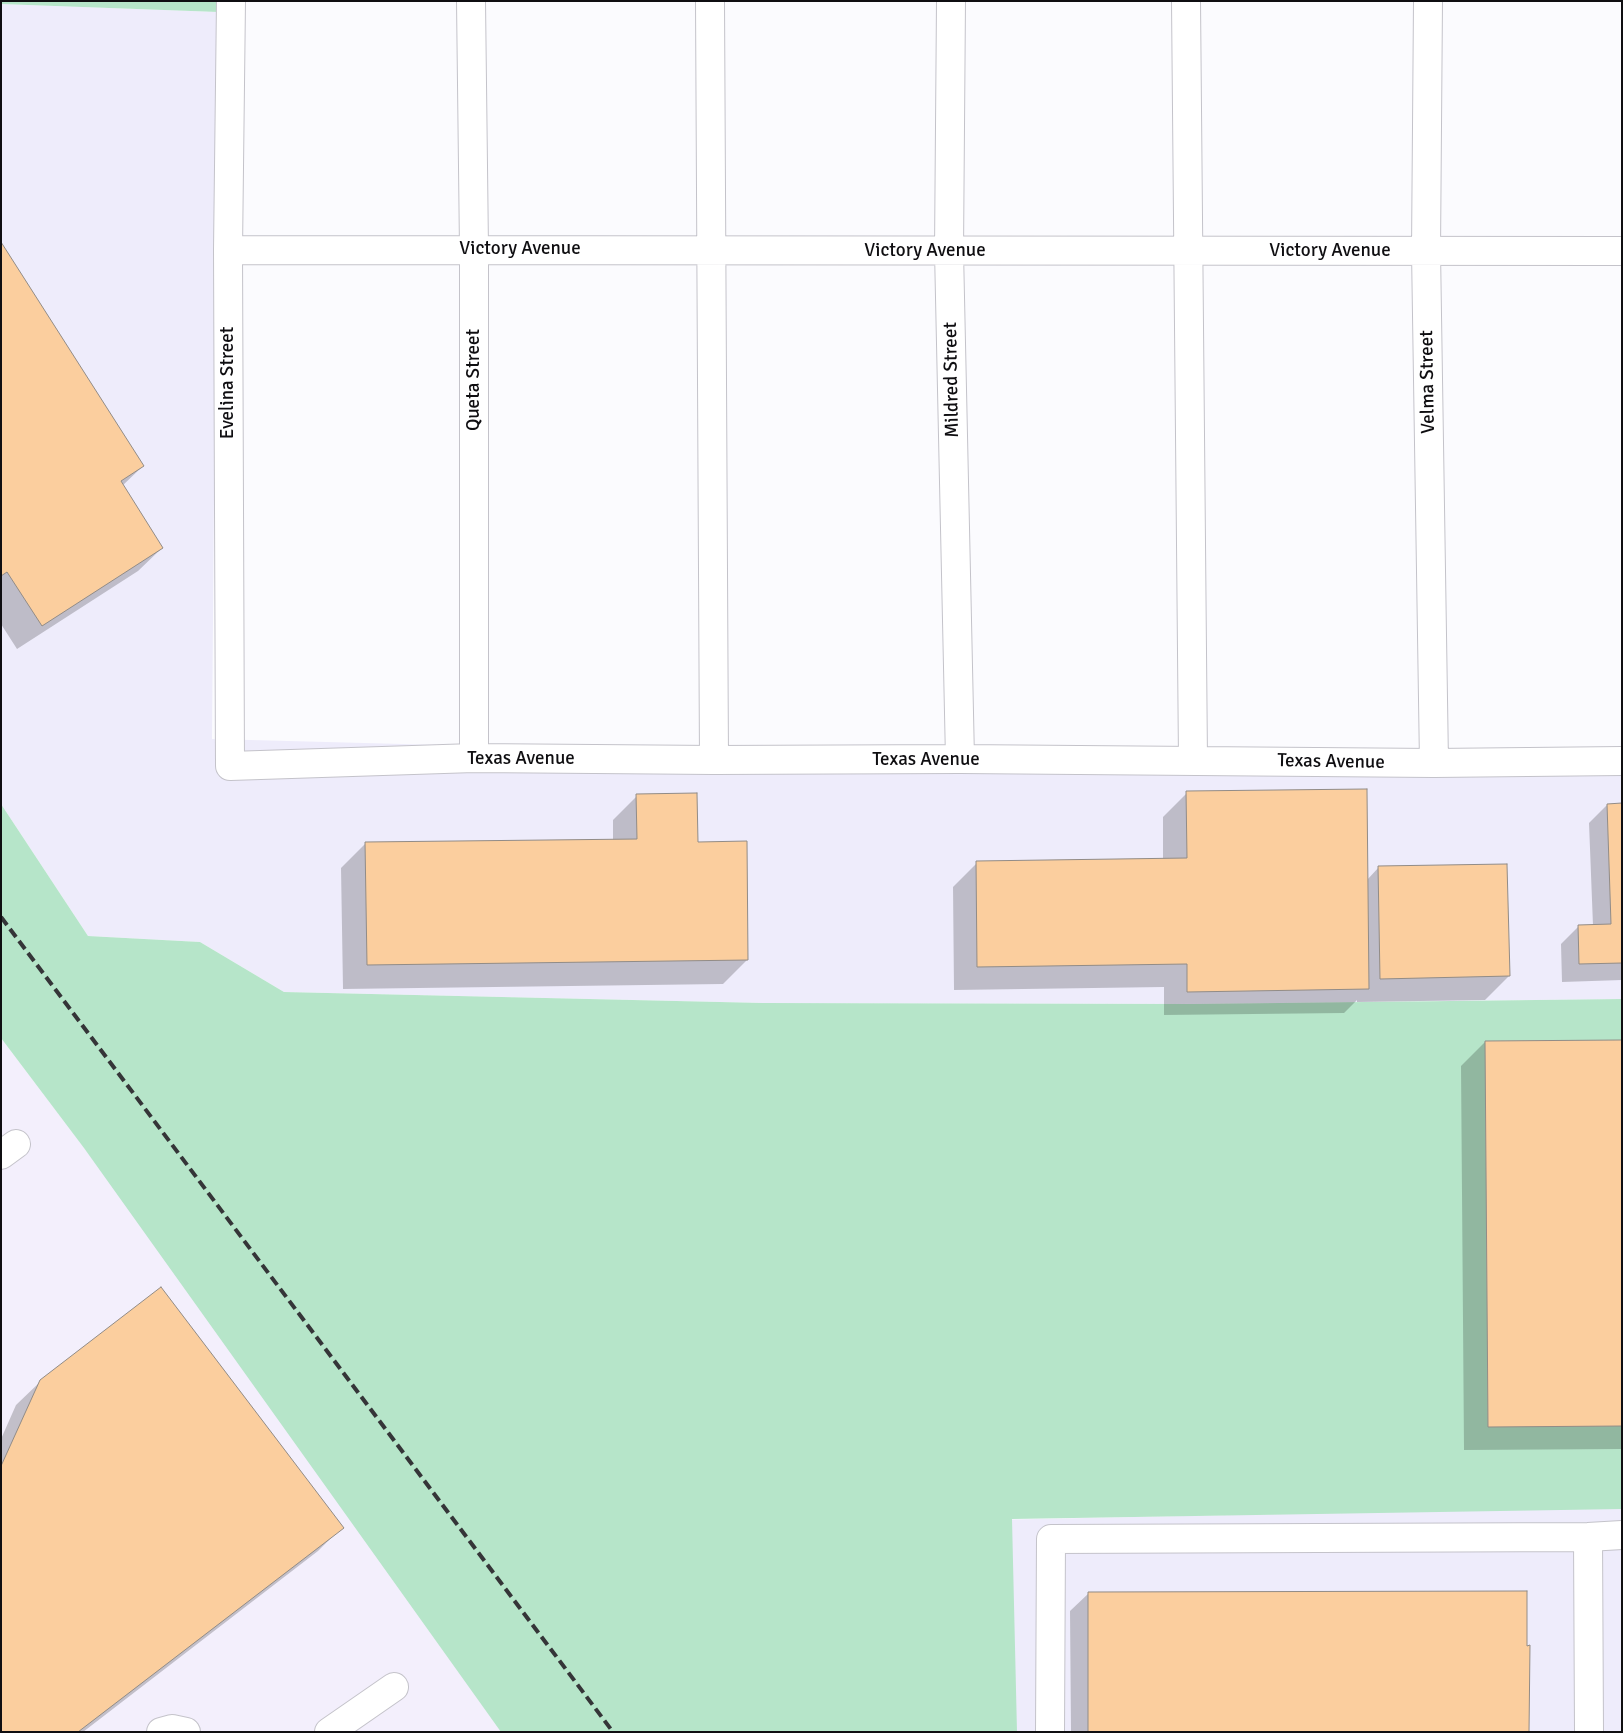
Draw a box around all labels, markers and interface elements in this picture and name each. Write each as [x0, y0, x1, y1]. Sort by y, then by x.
street label: Victory Avenue [459, 238, 581, 260]
street label: Victory Avenue [864, 240, 986, 262]
street label: Victory Avenue [1269, 240, 1391, 262]
street label: Mildred Street [940, 322, 964, 438]
street label: Evelina Street [217, 327, 239, 439]
street label: Queta Street [463, 329, 485, 431]
street label: Velma Street [1416, 330, 1440, 434]
street label: Texas Avenue [467, 748, 575, 770]
street label: Texas Avenue [872, 749, 980, 771]
street label: Texas Avenue [1277, 750, 1385, 774]

